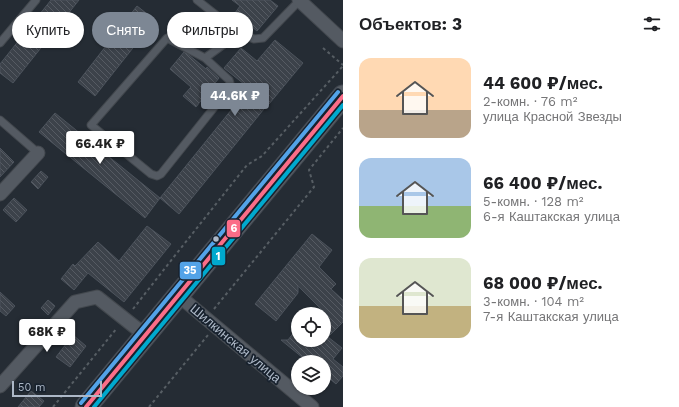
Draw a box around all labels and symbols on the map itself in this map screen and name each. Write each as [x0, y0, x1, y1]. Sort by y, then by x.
pin: 44.6K ₽ [198, 83, 272, 117]
pin: 66.4K ₽ [63, 131, 137, 165]
line badge: 6 [226, 219, 241, 238]
text: 6 [231, 222, 238, 235]
unlabelled marker [211, 234, 221, 244]
line badge: 1 [211, 246, 226, 266]
text: 1 [216, 250, 220, 263]
line badge: 35 [179, 261, 202, 280]
text: 35 [184, 264, 196, 277]
street label: Шилкинская улица [187, 301, 285, 386]
pin: 68K ₽ [19, 319, 75, 353]
scale bar [12, 379, 102, 398]

